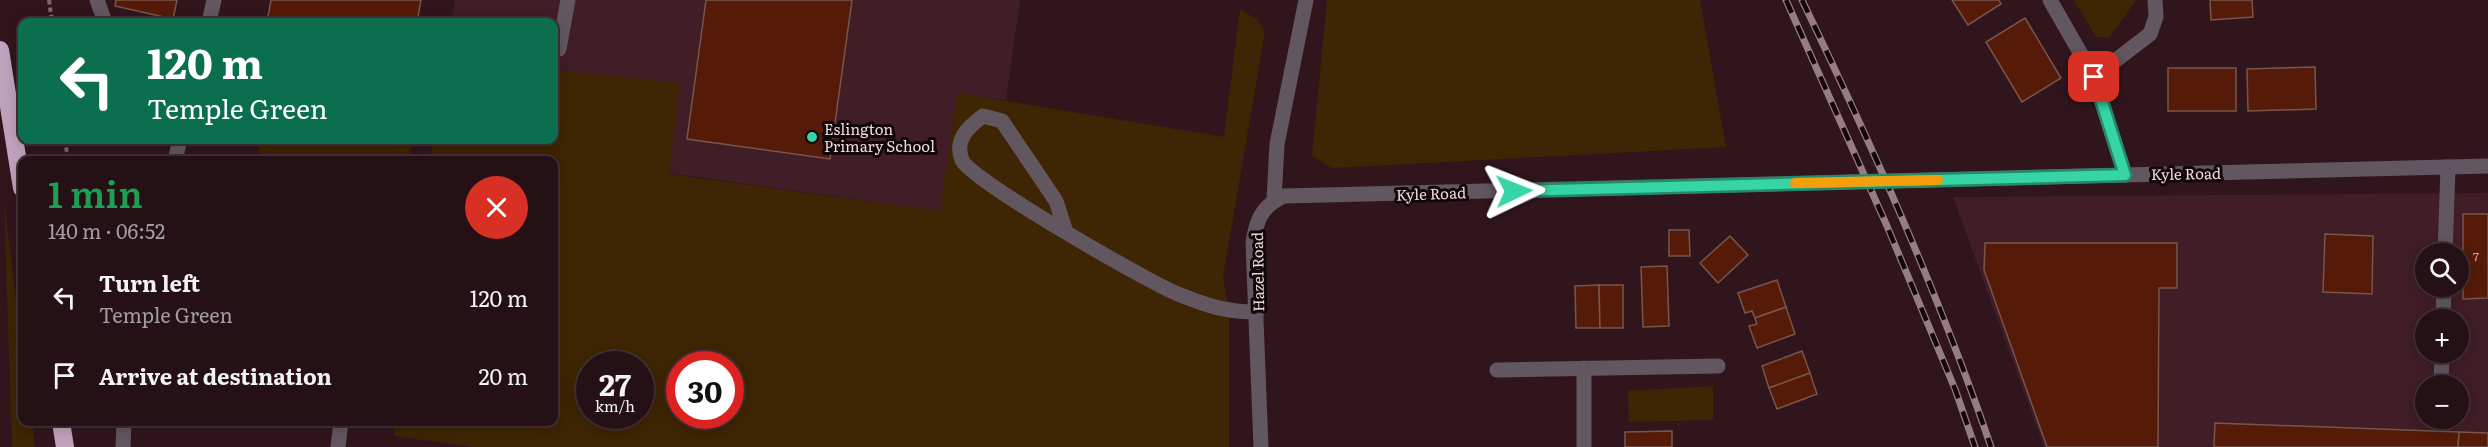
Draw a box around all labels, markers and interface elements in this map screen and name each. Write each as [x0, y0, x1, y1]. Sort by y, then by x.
text: 120 m [147, 30, 263, 92]
icon: left [48, 42, 126, 120]
pin [2068, 51, 2119, 102]
icon: arrive [2077, 60, 2110, 93]
text: Temple Green [147, 87, 328, 127]
place label: Eslington Primary School [824, 117, 935, 157]
marker: Eslington Primary School [805, 130, 819, 144]
position arrow [1482, 159, 1546, 223]
street label: Kyle Road [2151, 161, 2221, 185]
text: 1 min [48, 166, 143, 219]
button: close [465, 176, 528, 239]
street label: Kyle Road [1396, 180, 1466, 206]
text: 140 m · 06:52 [48, 215, 165, 245]
street label: Hazel Road [1245, 232, 1269, 312]
map controls [2415, 243, 2469, 429]
button: search [2415, 243, 2469, 297]
house number: 7 [2473, 247, 2479, 265]
text: Turn left [99, 266, 200, 299]
icon: left [48, 281, 81, 314]
text: 120 m [469, 281, 528, 314]
text: Temple Green [99, 299, 233, 329]
button: + [2415, 309, 2469, 363]
speed limit sign: 30 [666, 351, 744, 429]
icon: arrive [48, 359, 81, 392]
text: Arrive at destination [99, 359, 332, 392]
text: 20 m [478, 359, 528, 392]
text: 27 [599, 361, 631, 405]
button: − [2415, 375, 2469, 429]
text: km/h [595, 394, 635, 417]

